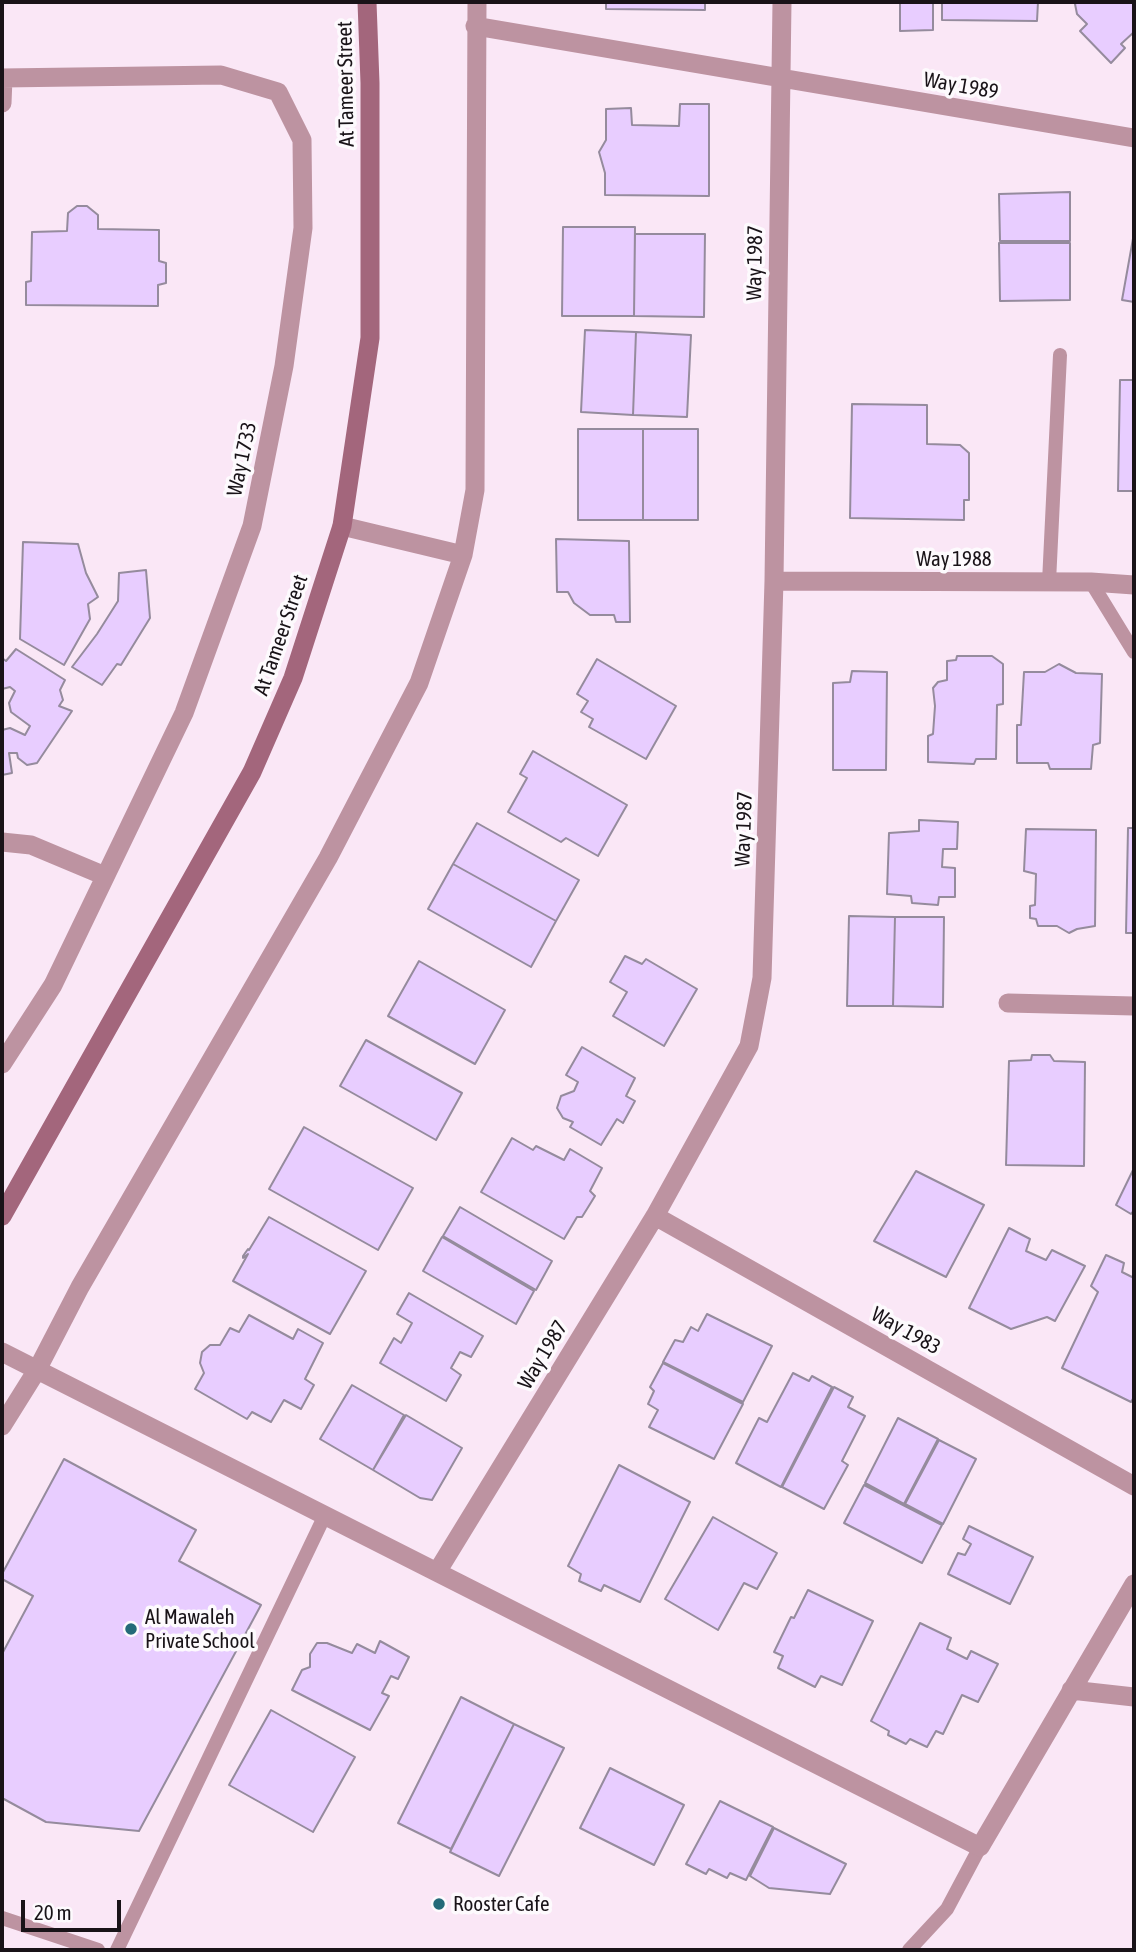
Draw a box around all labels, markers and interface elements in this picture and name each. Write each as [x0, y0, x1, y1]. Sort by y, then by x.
street label: At Tameer Street [332, 21, 360, 147]
street label: Way 1989 [922, 67, 1000, 105]
street label: Way 1987 [742, 225, 768, 301]
street label: Way 1733 [222, 420, 262, 498]
street label: Way 1988 [916, 546, 992, 572]
street label: At Tameer Street [249, 571, 313, 699]
street label: Way 1987 [730, 791, 758, 867]
street label: Way 1983 [867, 1302, 945, 1360]
street label: Way 1987 [513, 1316, 573, 1394]
place label: Al Mawaleh Private School [145, 1604, 255, 1654]
marker: Al Mawaleh Private School [123, 1621, 139, 1637]
scale bar [24, 1885, 124, 1929]
place label: Rooster Cafe [453, 1891, 550, 1917]
marker: Rooster Cafe [431, 1896, 447, 1912]
text: 20 m [34, 1900, 72, 1924]

